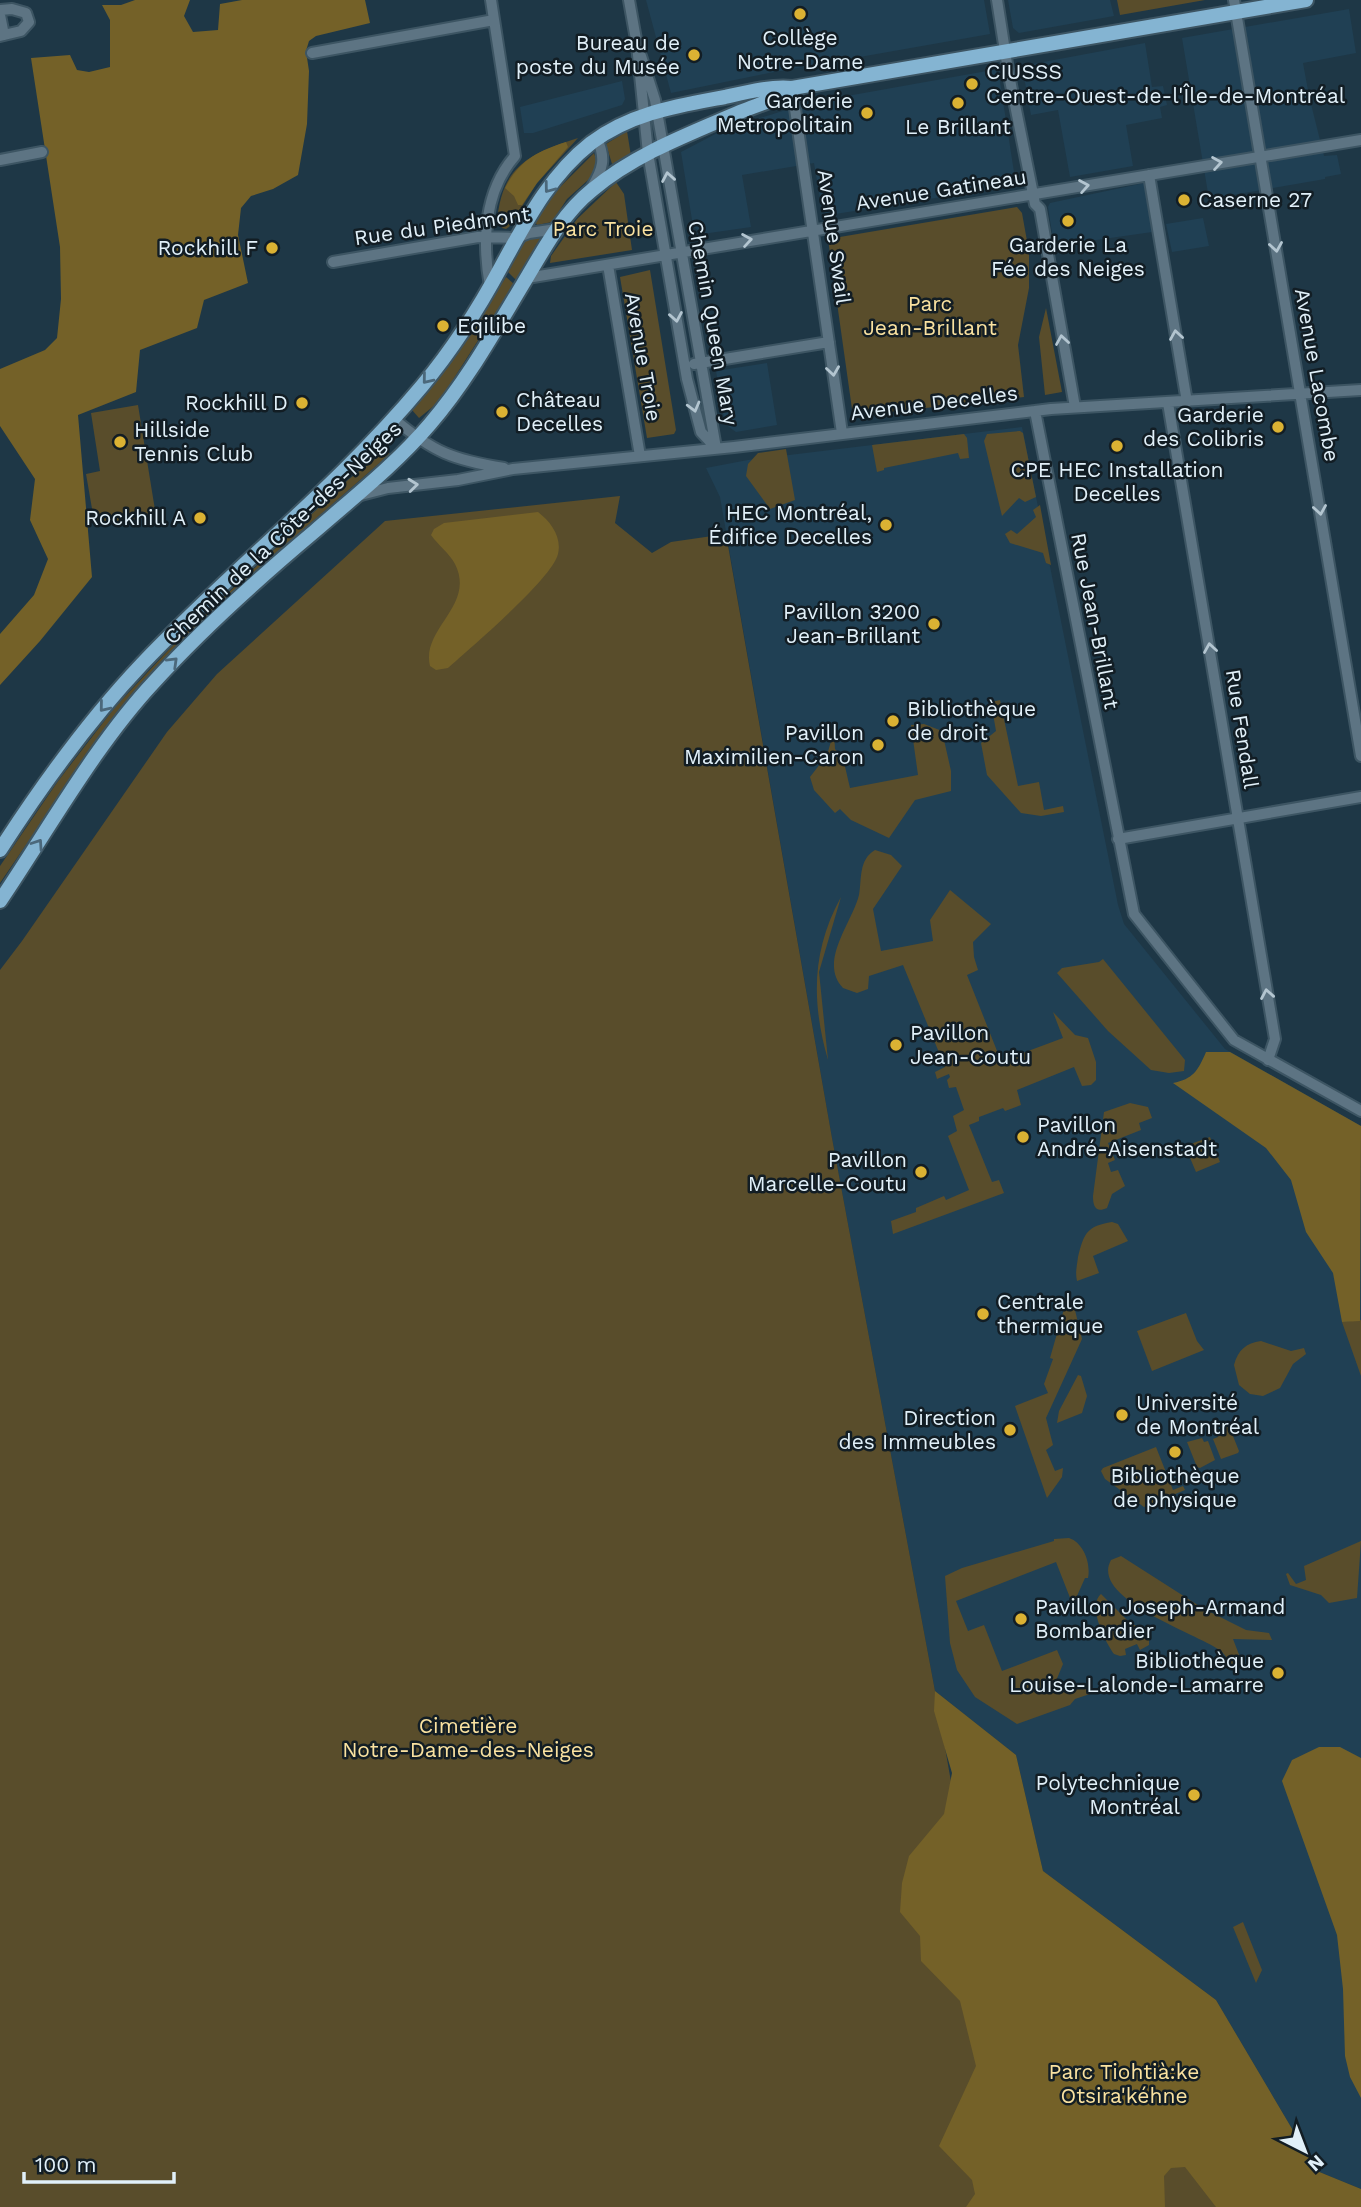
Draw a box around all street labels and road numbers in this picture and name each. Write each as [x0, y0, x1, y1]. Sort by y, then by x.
street label: Avenue Gatineau [854, 164, 1028, 215]
street label: Avenue Swail [813, 168, 856, 307]
street label: Rue du Piedmont [352, 201, 532, 250]
street label: Chemin Queen Mary [683, 219, 744, 427]
street label: Avenue Lacombe [1290, 286, 1345, 464]
street label: Avenue Troie [620, 290, 667, 423]
street label: Avenue Decelles [849, 380, 1019, 425]
street label: Chemin de la Côte-des-Neiges [159, 416, 407, 649]
street label: Rue Jean-Brillant [1066, 531, 1125, 711]
street label: Rue Fendall [1221, 667, 1264, 791]

